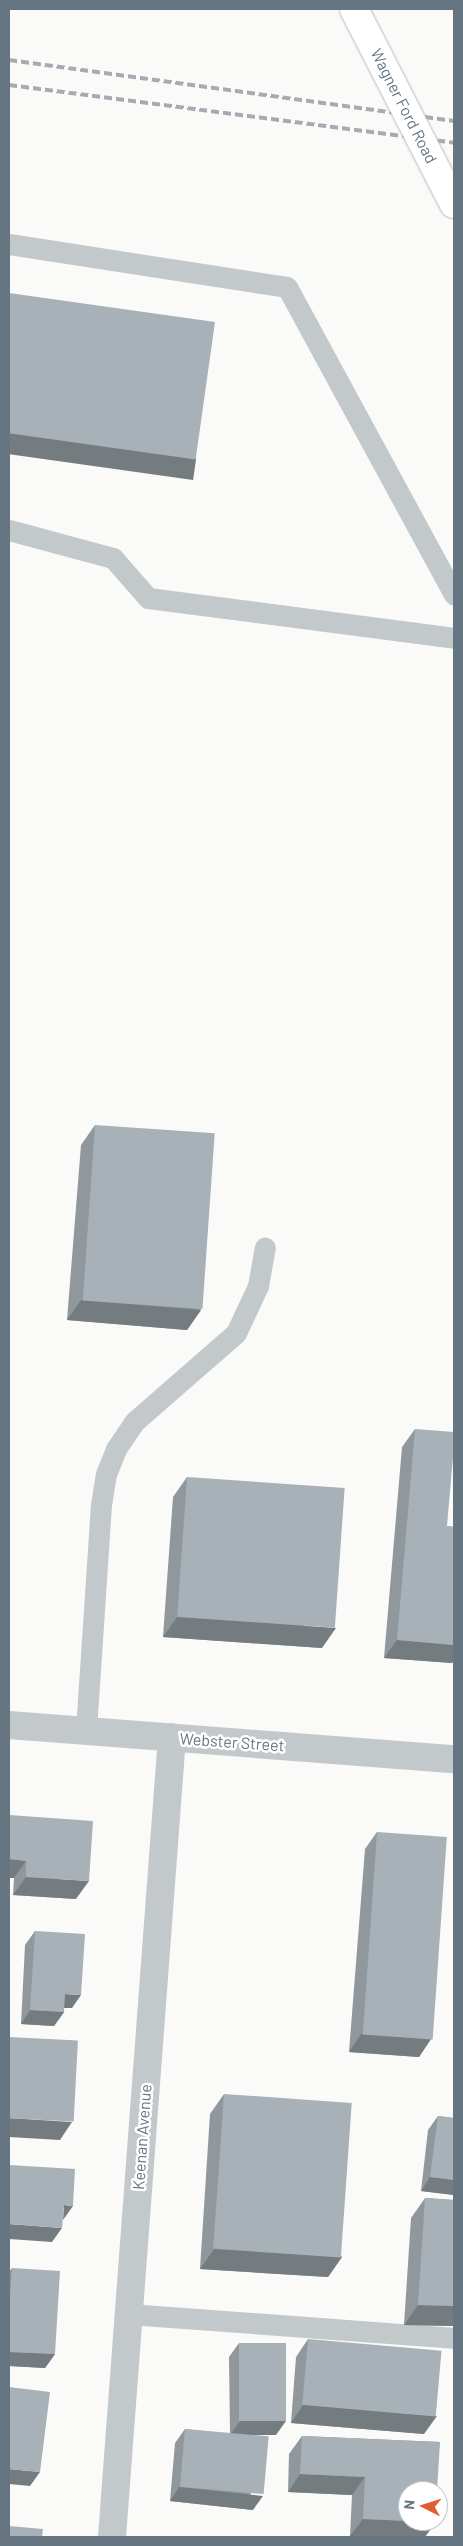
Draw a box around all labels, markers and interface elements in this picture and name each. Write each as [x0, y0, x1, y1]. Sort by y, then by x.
street label: Wagner Ford Road [367, 45, 441, 167]
street label: Webster Street [179, 1729, 285, 1755]
street label: Keenan Avenue [129, 2083, 155, 2191]
north arrow [398, 2481, 448, 2531]
text: N [400, 2499, 417, 2510]

